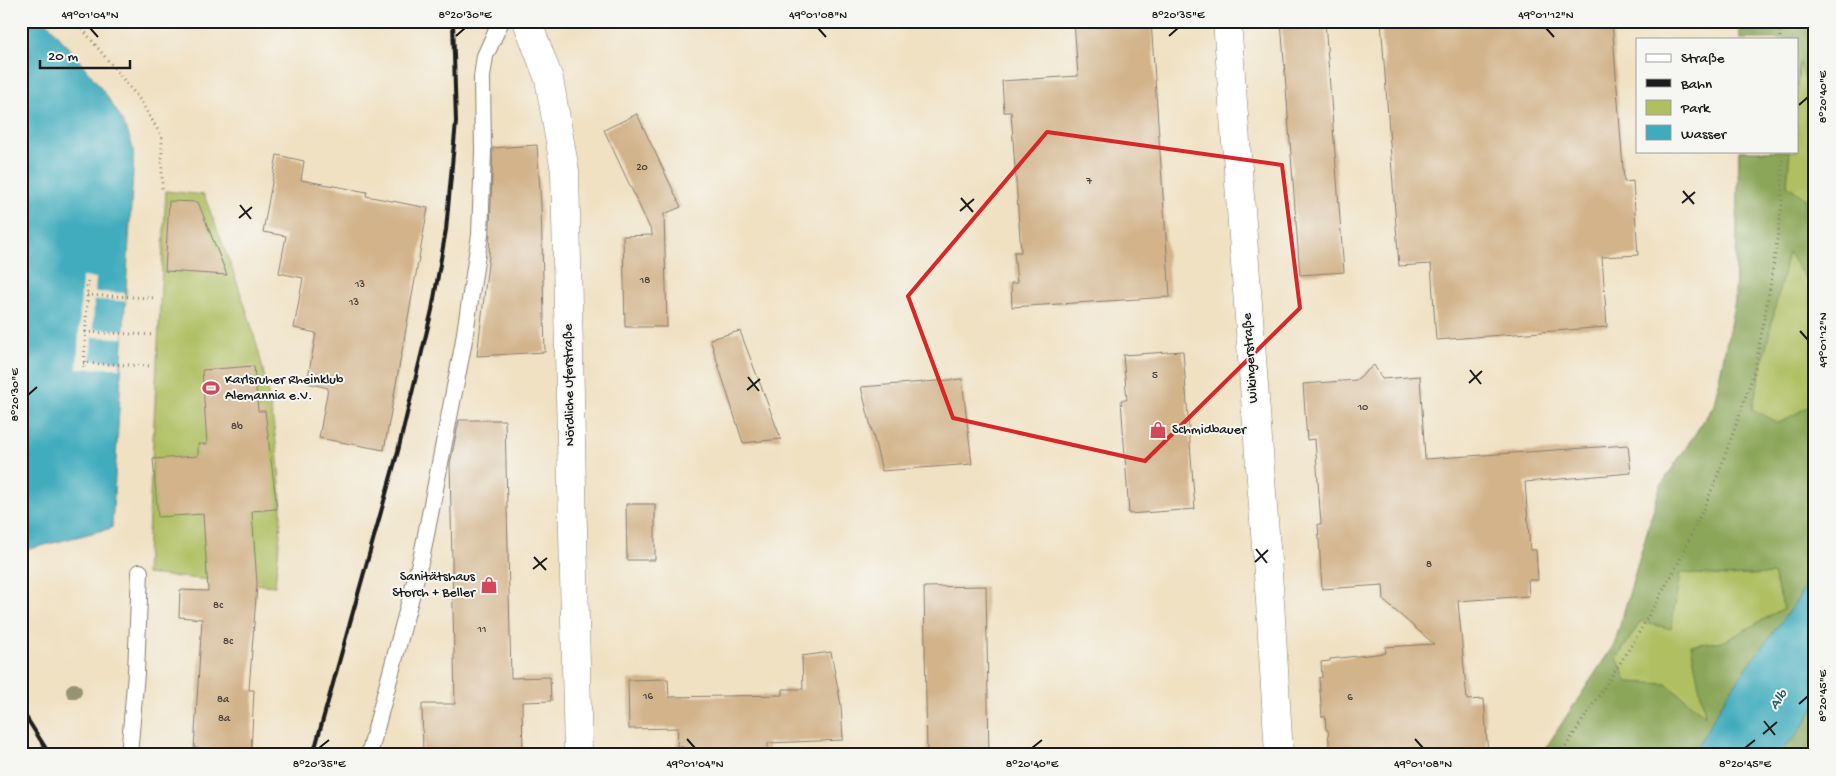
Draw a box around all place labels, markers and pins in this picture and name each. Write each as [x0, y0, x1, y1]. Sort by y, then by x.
place label: Karlsruher Rheinklub Alemannia e.V. [225, 372, 344, 405]
sports icon: Karlsruher Rheinklub Alemannia e.V. [201, 378, 221, 398]
shop icon: Schmidbauer [1148, 420, 1168, 440]
place label: Schmidbauer [1172, 422, 1247, 439]
place label: Sanitätshaus Storch + Beller [392, 569, 476, 602]
shop icon: Sanitätshaus Storch + Beller [479, 575, 499, 595]

